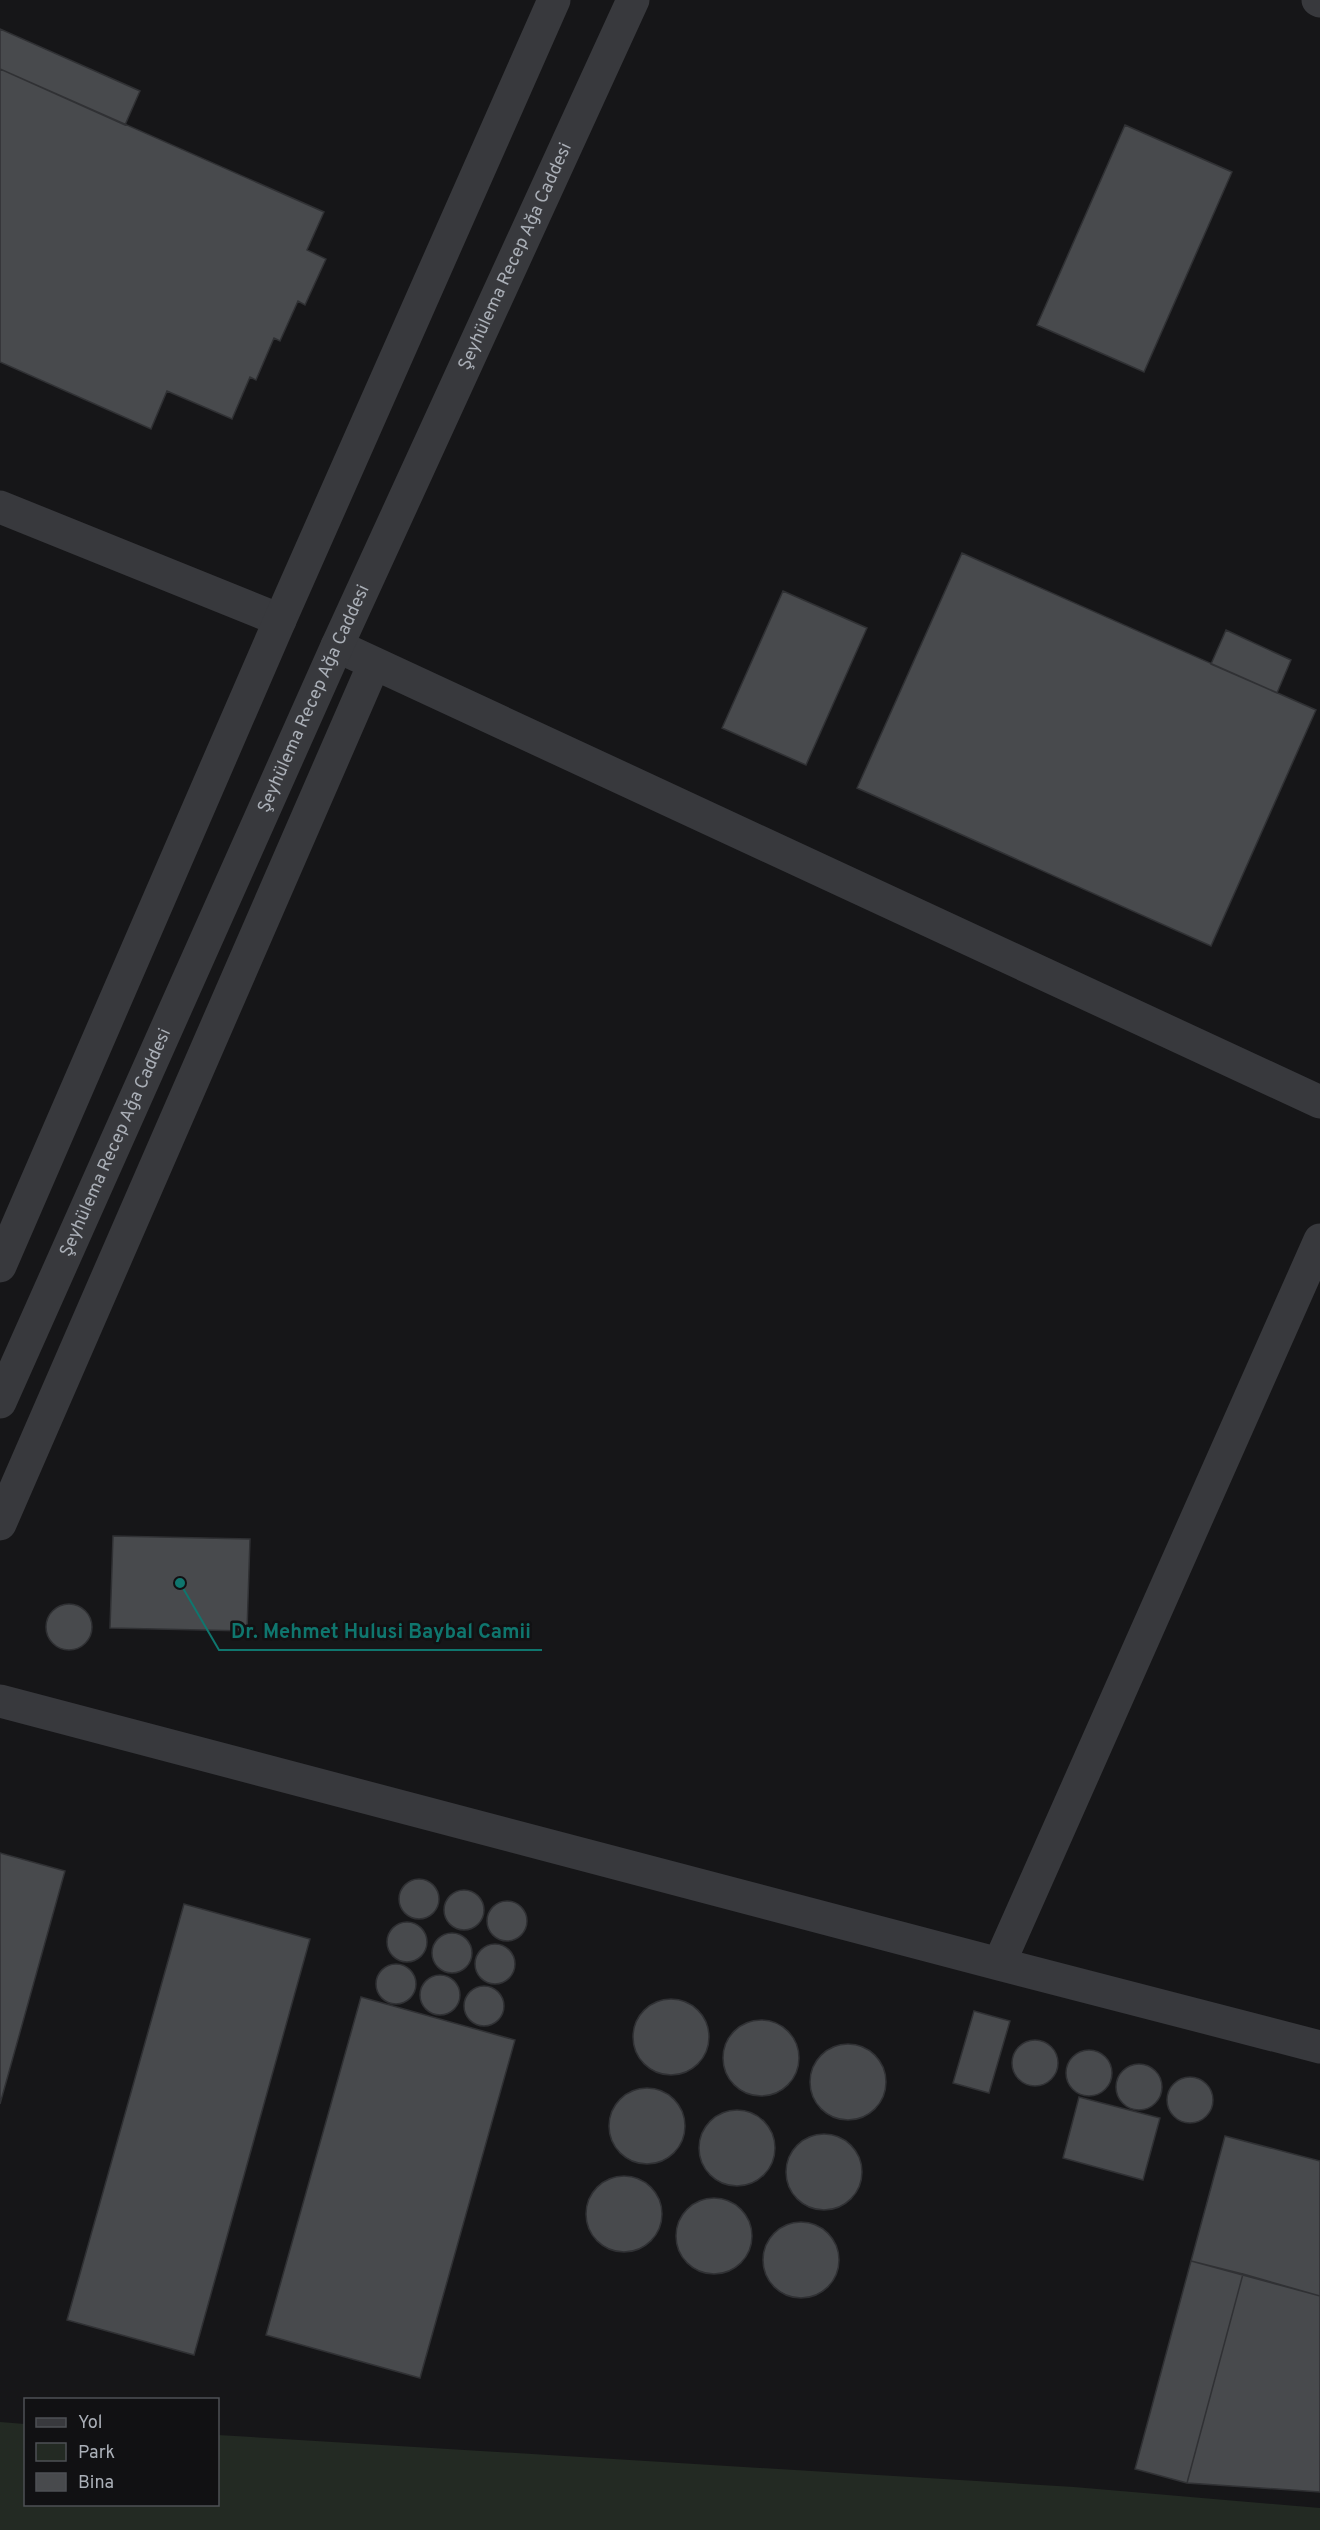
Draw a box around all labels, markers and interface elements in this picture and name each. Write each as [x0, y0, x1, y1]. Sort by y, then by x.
street label: Şeyhülema Recep Ağa Caddesi [453, 139, 577, 374]
street label: Şeyhülema Recep Ağa Caddesi [253, 581, 375, 816]
street label: Şeyhülema Recep Ağa Caddesi [55, 1025, 177, 1260]
callout: Dr. Mehmet Hulusi Baybal Camii [219, 1612, 542, 1650]
text: Dr. Mehmet Hulusi Baybal Camii [231, 1620, 531, 1646]
legend [24, 2398, 219, 2506]
text: Yol [78, 2412, 103, 2435]
text: Park [78, 2442, 115, 2465]
text: Bina [78, 2472, 114, 2495]

